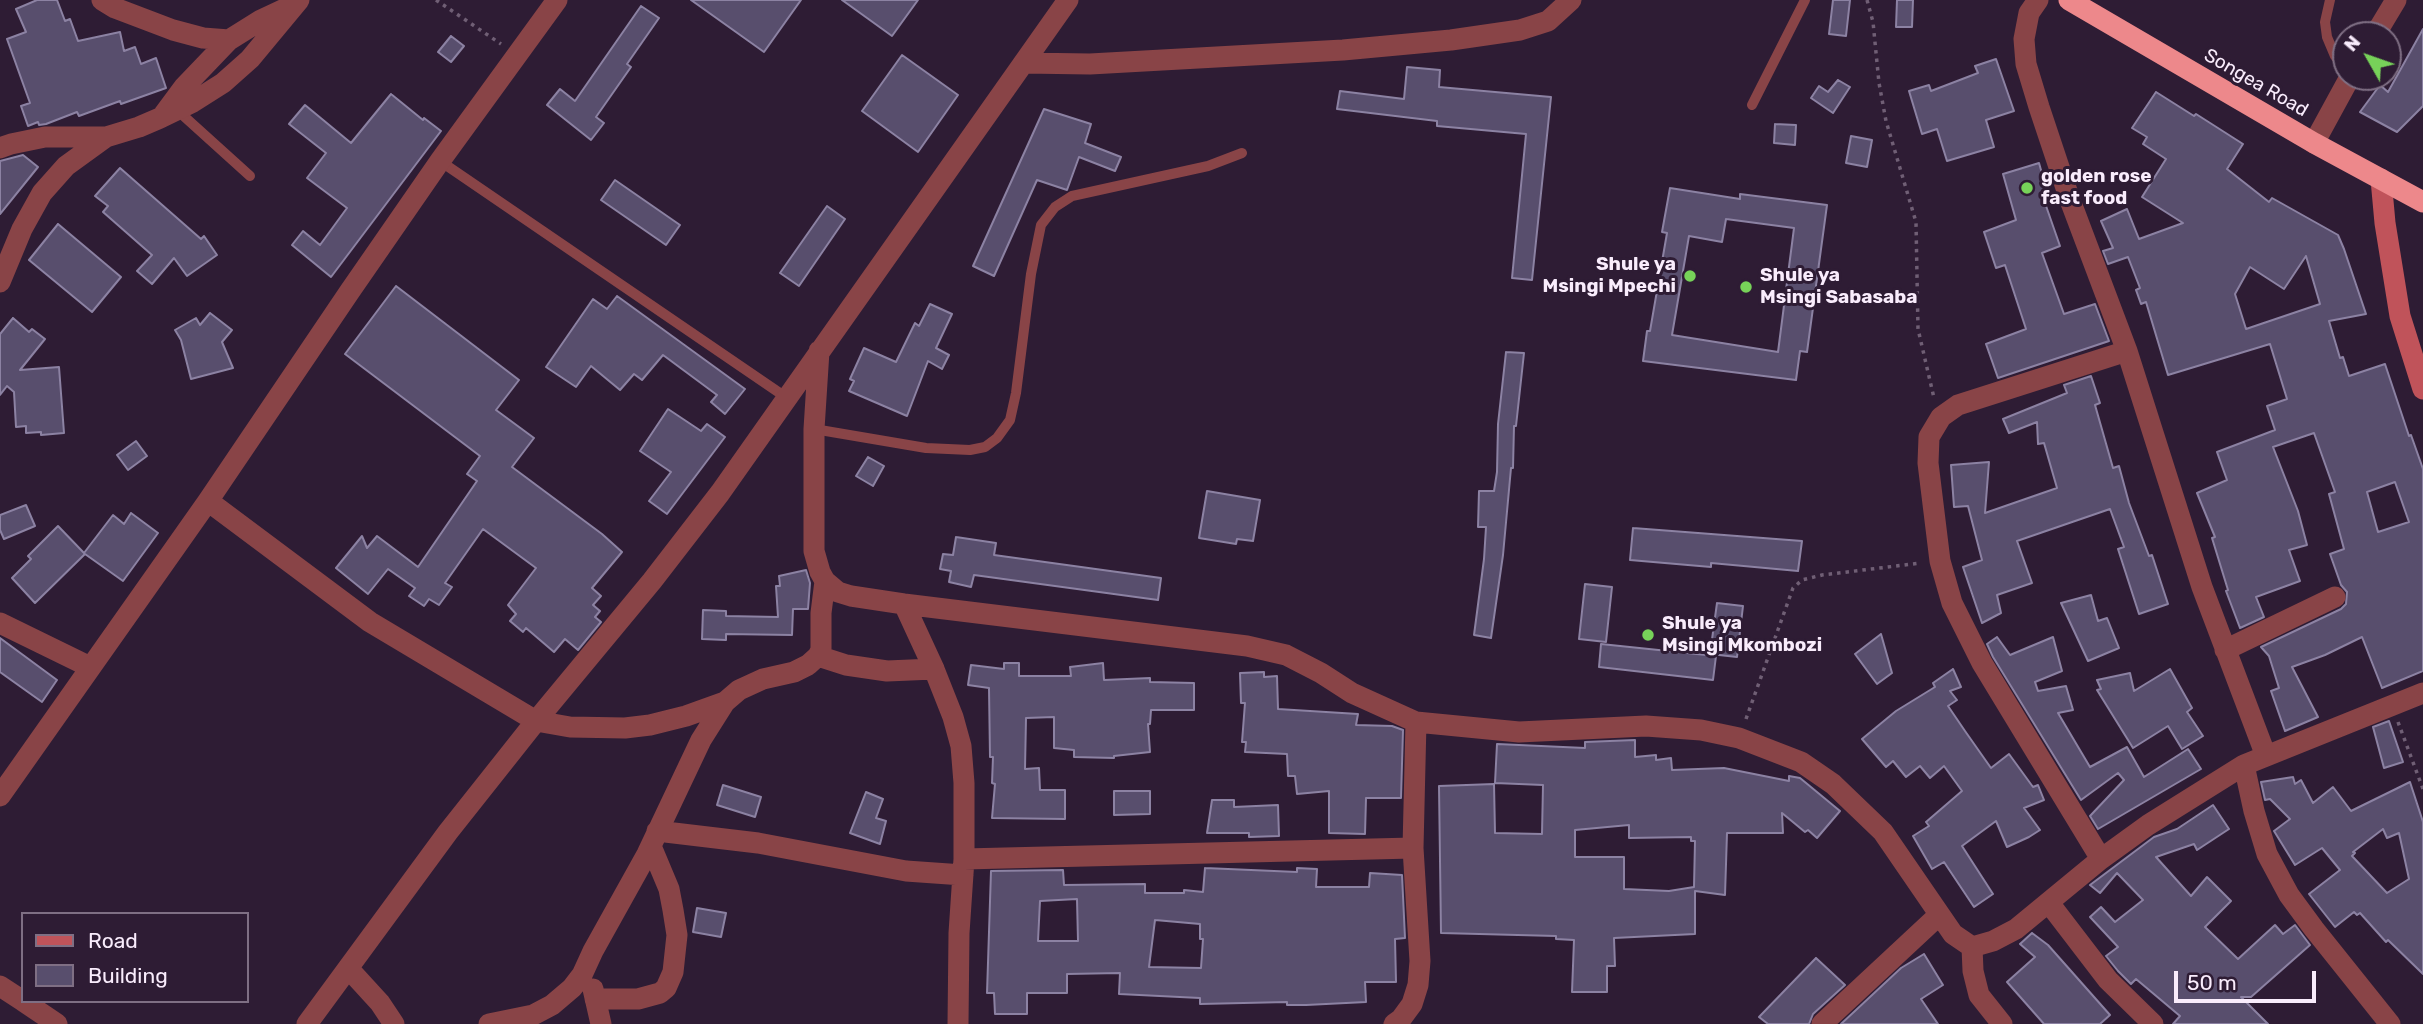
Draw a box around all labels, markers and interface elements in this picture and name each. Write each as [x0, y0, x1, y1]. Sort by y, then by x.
north arrow [2332, 21, 2402, 91]
text: N [2339, 31, 2365, 56]
street label: Songea Road [2200, 44, 2312, 122]
place label: golden rose fast food [2041, 166, 2152, 210]
marker: golden rose fast food [2019, 180, 2035, 196]
place label: Shule ya Msingi Mpechi [1543, 254, 1676, 298]
place label: Shule ya Msingi Sabasaba [1760, 265, 1917, 309]
marker: Shule ya Msingi Mpechi [1682, 268, 1698, 284]
marker: Shule ya Msingi Sabasaba [1738, 279, 1754, 295]
place label: Shule ya Msingi Mkombozi [1662, 613, 1822, 657]
marker: Shule ya Msingi Mkombozi [1640, 627, 1656, 643]
legend [21, 912, 248, 1003]
text: Road [88, 928, 138, 953]
scale bar [2178, 958, 2320, 1002]
text: Building [88, 963, 168, 988]
text: 50 m [2187, 970, 2237, 995]

